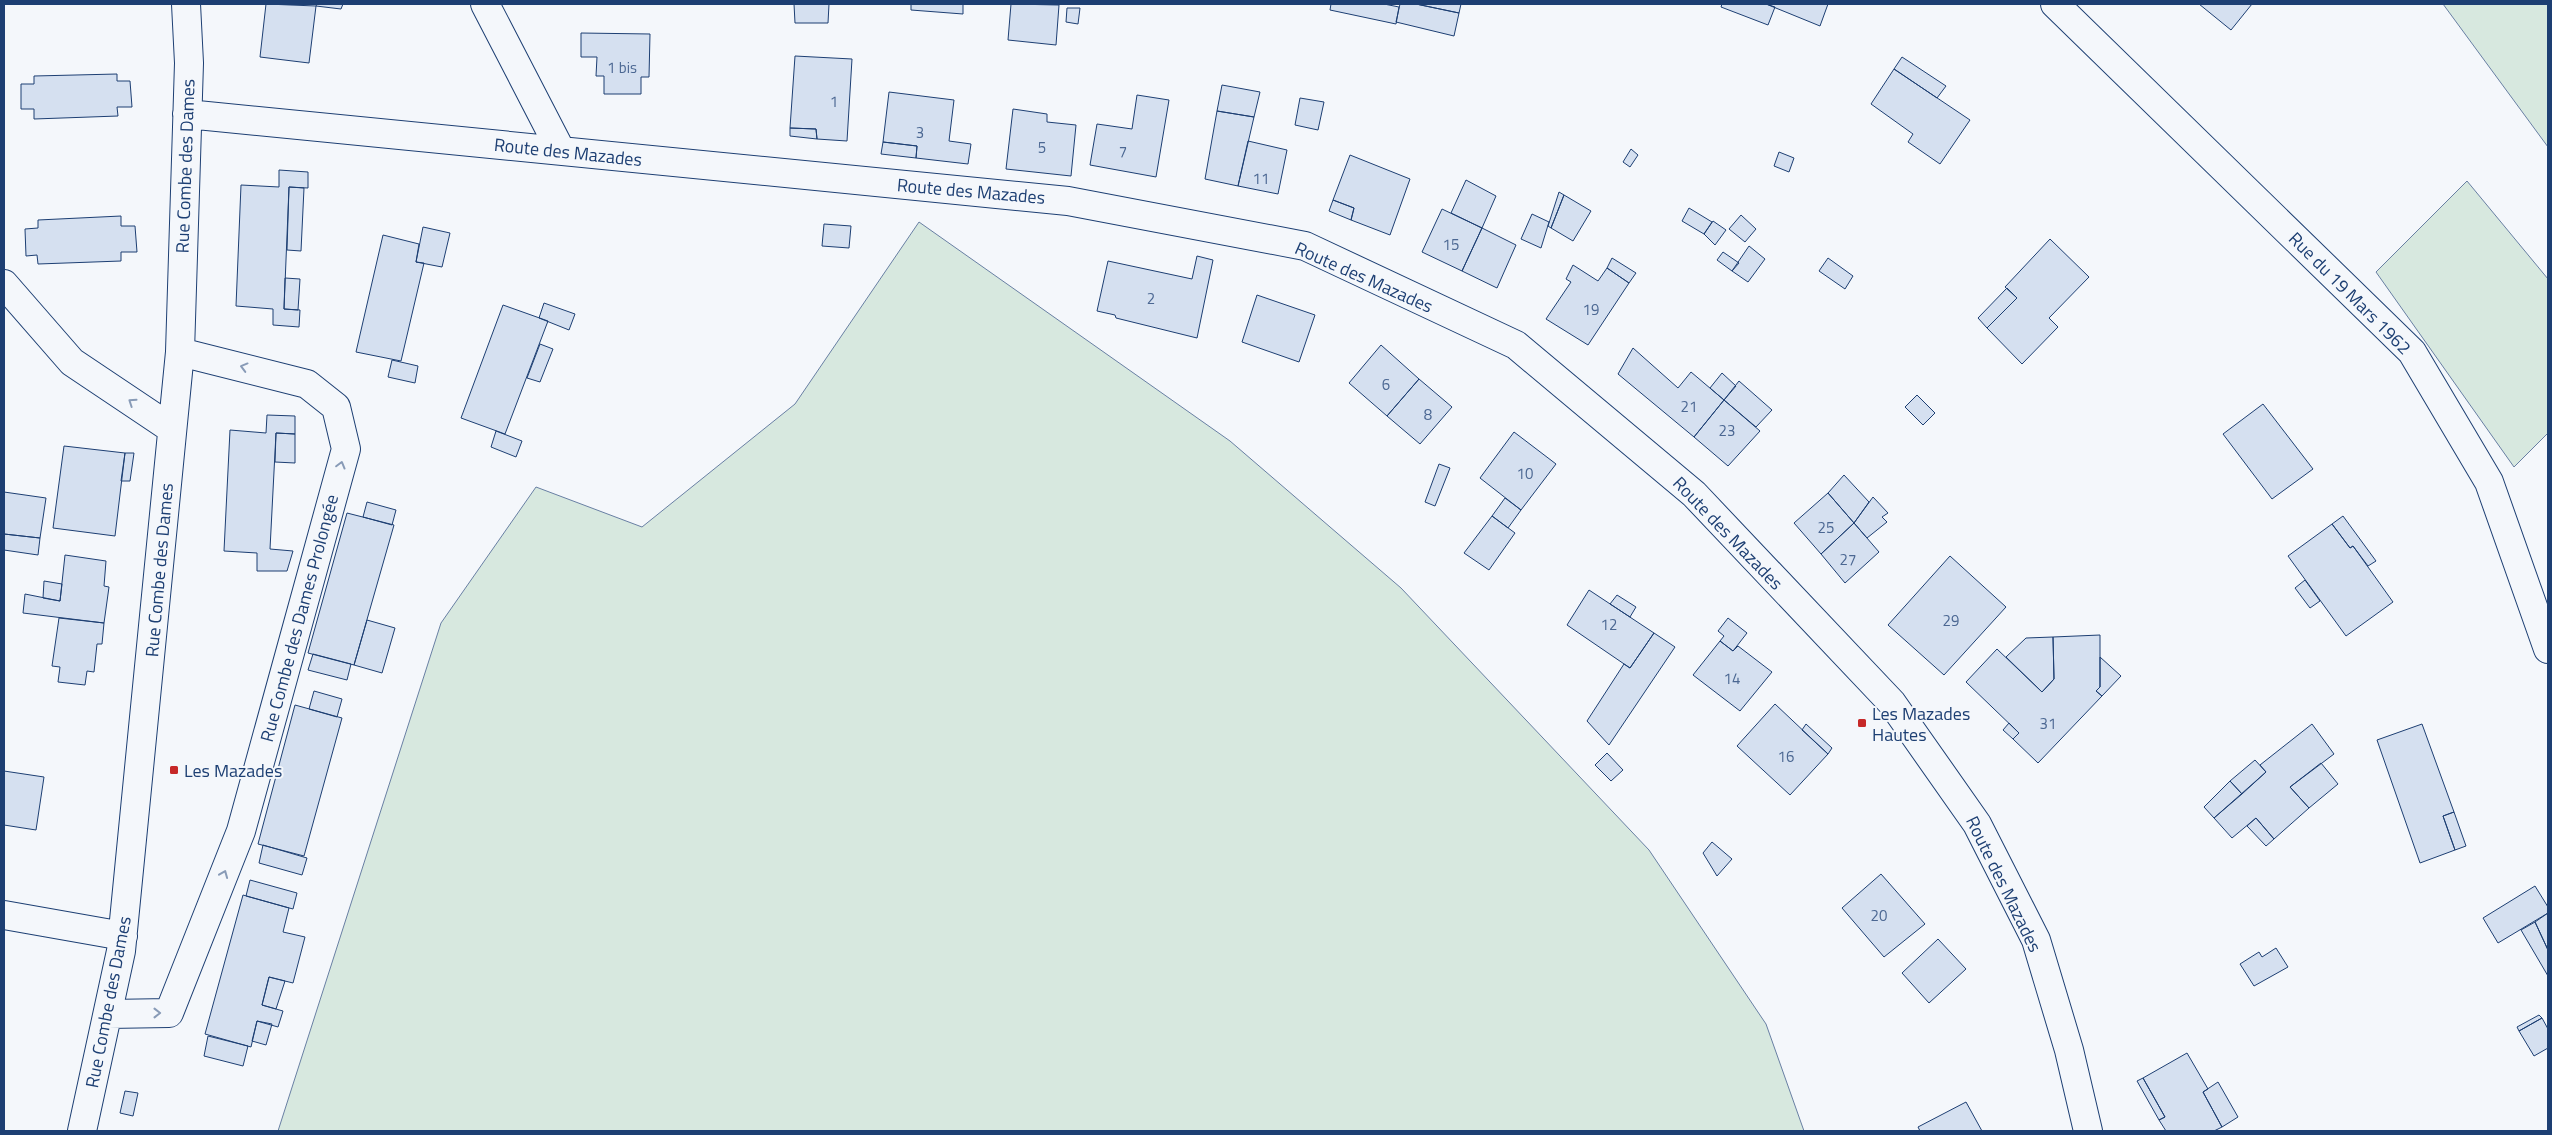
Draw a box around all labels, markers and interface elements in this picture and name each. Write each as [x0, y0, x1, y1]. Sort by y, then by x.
house number: 1 bis [607, 56, 637, 79]
street label: Rue Combe des Dames [168, 78, 202, 254]
house number: 1 [830, 90, 838, 113]
house number: 3 [916, 121, 924, 144]
street label: Route des Mazades [493, 131, 643, 173]
house number: 5 [1038, 136, 1046, 159]
house number: 7 [1119, 140, 1127, 163]
house number: 11 [1253, 167, 1269, 190]
street label: Route des Mazades [896, 171, 1046, 211]
street label: Rue du 19 Mars 1962 [2283, 226, 2417, 360]
house number: 15 [1443, 233, 1459, 256]
street label: Route des Mazades [1291, 234, 1437, 320]
house number: 2 [1147, 287, 1155, 310]
house number: 19 [1583, 298, 1599, 321]
one-way arrow [240, 363, 248, 373]
house number: 6 [1382, 373, 1390, 396]
house number: 21 [1681, 395, 1697, 418]
one-way arrow [128, 398, 137, 408]
house number: 8 [1424, 403, 1432, 426]
house number: 23 [1719, 419, 1735, 442]
one-way arrow [335, 461, 346, 470]
house number: 10 [1517, 462, 1533, 485]
street label: Route des Mazades [1667, 470, 1789, 596]
street label: Rue Combe des Dames [138, 482, 180, 658]
street label: Rue Combe des Dames Prolongée [253, 491, 345, 745]
house number: 25 [1818, 516, 1834, 539]
house number: 27 [1840, 548, 1856, 571]
house number: 29 [1943, 609, 1959, 632]
house number: 12 [1601, 613, 1617, 636]
house number: 14 [1724, 667, 1740, 690]
place label: Les Mazades Hautes [1872, 700, 1970, 748]
house number: 31 [2040, 712, 2056, 735]
marker: Les Mazades Hautes [1856, 717, 1868, 729]
house number: 16 [1778, 745, 1794, 768]
place label: Les Mazades [184, 757, 282, 784]
marker: Les Mazades [168, 764, 180, 776]
street label: Route des Mazades [1959, 811, 2049, 957]
one-way arrow [219, 870, 229, 878]
house number: 20 [1871, 904, 1887, 927]
street label: Rue Combe des Dames [78, 914, 138, 1090]
one-way arrow [153, 1008, 161, 1018]

